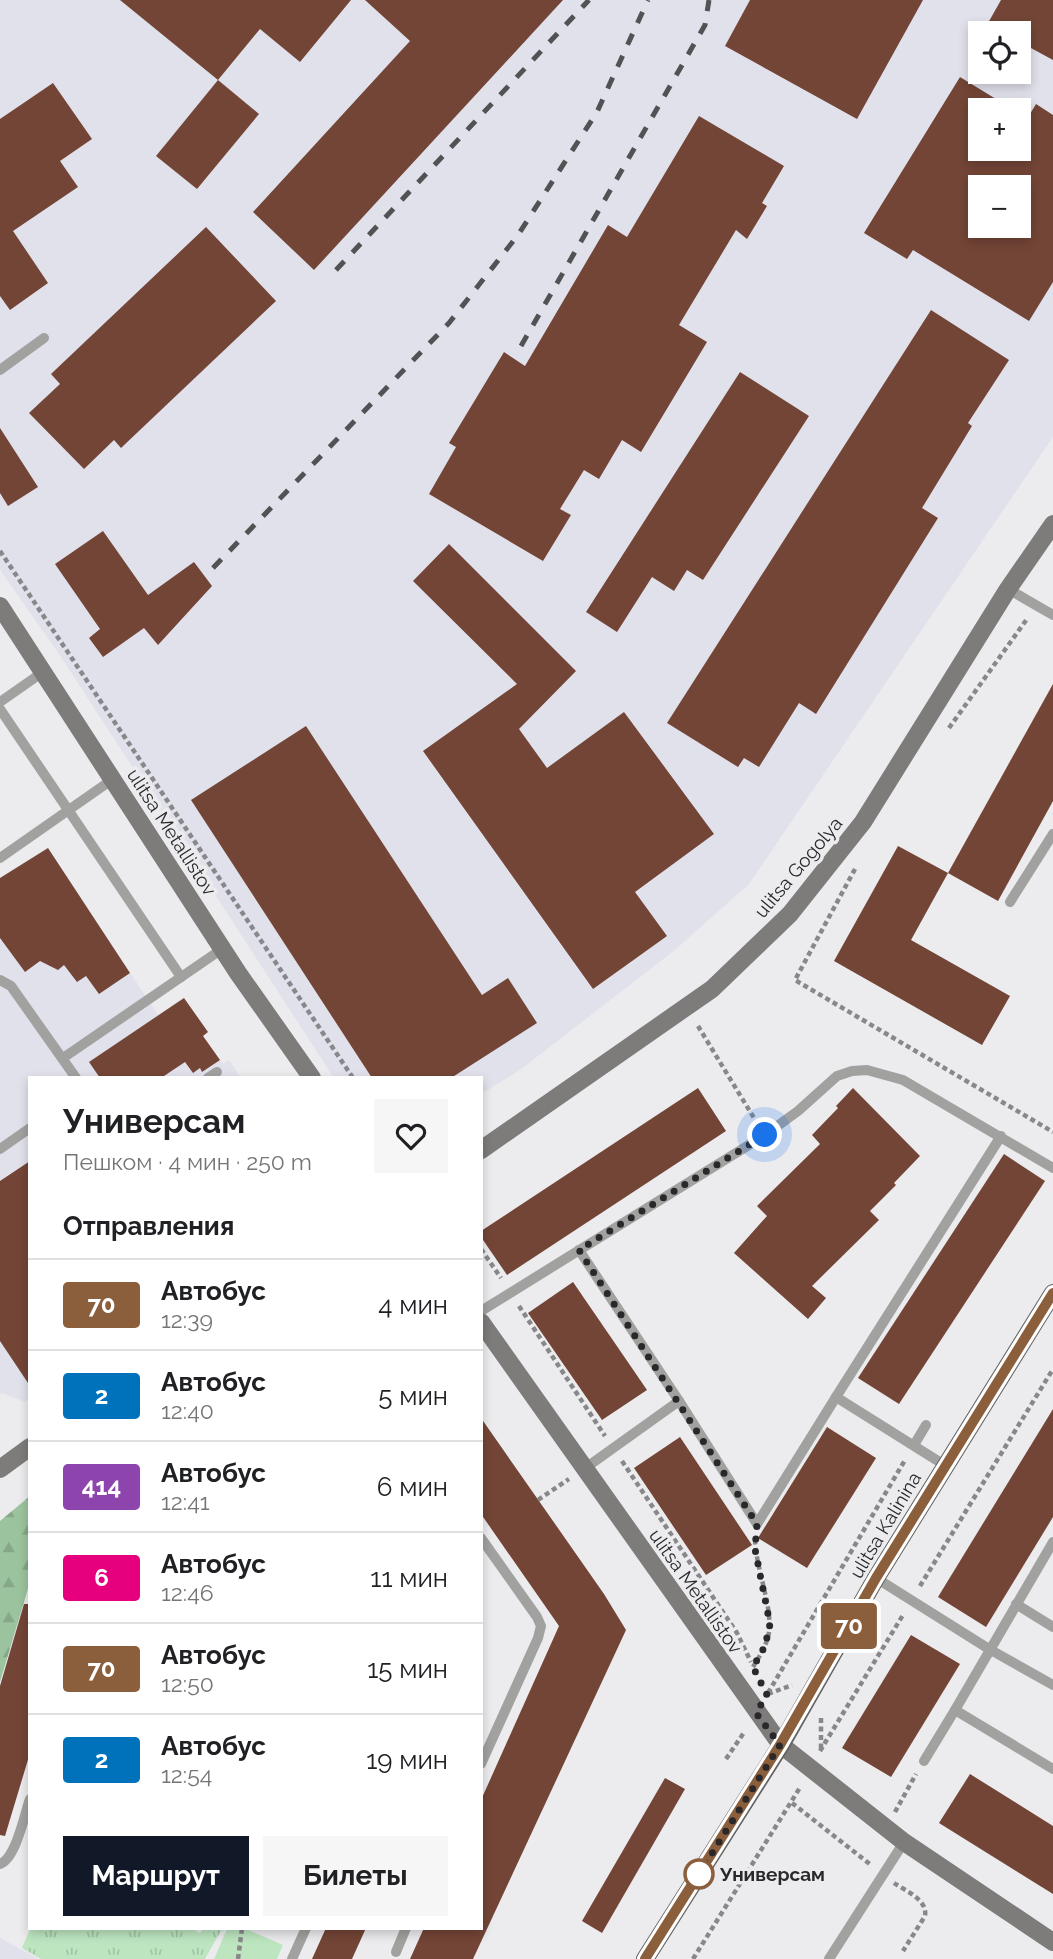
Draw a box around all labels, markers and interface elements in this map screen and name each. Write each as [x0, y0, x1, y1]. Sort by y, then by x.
map controls [968, 21, 1031, 238]
button: locate [968, 21, 1031, 84]
button: + [968, 98, 1031, 161]
button: − [968, 175, 1031, 238]
street label: ulitsa Metallistov [123, 765, 221, 899]
street label: ulitsa Gogolya [750, 812, 846, 922]
button: heart [374, 1099, 448, 1173]
text: Универсам [63, 1102, 245, 1141]
your location [747, 1117, 782, 1152]
text: Пешком · 4 мин · 250 m [63, 1148, 312, 1175]
text: Отправления [63, 1211, 234, 1241]
text: Автобус [161, 1276, 266, 1306]
text: 70 [87, 1290, 116, 1319]
text: 4 мин [378, 1290, 448, 1320]
text: 12:39 [161, 1306, 213, 1333]
text: Автобус [161, 1367, 266, 1397]
text: 2 [95, 1381, 108, 1410]
text: 5 мин [378, 1381, 448, 1411]
text: 12:40 [161, 1397, 214, 1424]
text: Автобус [161, 1458, 266, 1488]
street label: ulitsa Kalinina [845, 1468, 925, 1582]
text: 414 [82, 1472, 121, 1501]
text: 6 мин [377, 1472, 448, 1502]
text: 12:41 [161, 1488, 210, 1515]
street label: ulitsa Metallistov [645, 1525, 747, 1657]
text: Автобус [161, 1549, 266, 1579]
text: 6 [94, 1563, 109, 1592]
text: 11 мин [370, 1563, 448, 1593]
text: 12:46 [161, 1579, 214, 1606]
line badge: 70 [818, 1603, 880, 1649]
text: 70 [835, 1611, 863, 1640]
text: Автобус [161, 1640, 266, 1670]
text: 70 [87, 1654, 116, 1683]
text: 15 мин [367, 1654, 448, 1684]
text: 12:50 [161, 1670, 214, 1697]
text: Автобус [161, 1731, 266, 1761]
text: 2 [95, 1745, 108, 1774]
text: 19 мин [366, 1745, 448, 1775]
text: 12:54 [161, 1761, 212, 1788]
button: Маршрут [63, 1836, 249, 1916]
button: Билеты [263, 1836, 448, 1916]
marker: Универсам [684, 1859, 714, 1889]
place label: Универсам [719, 1863, 825, 1885]

